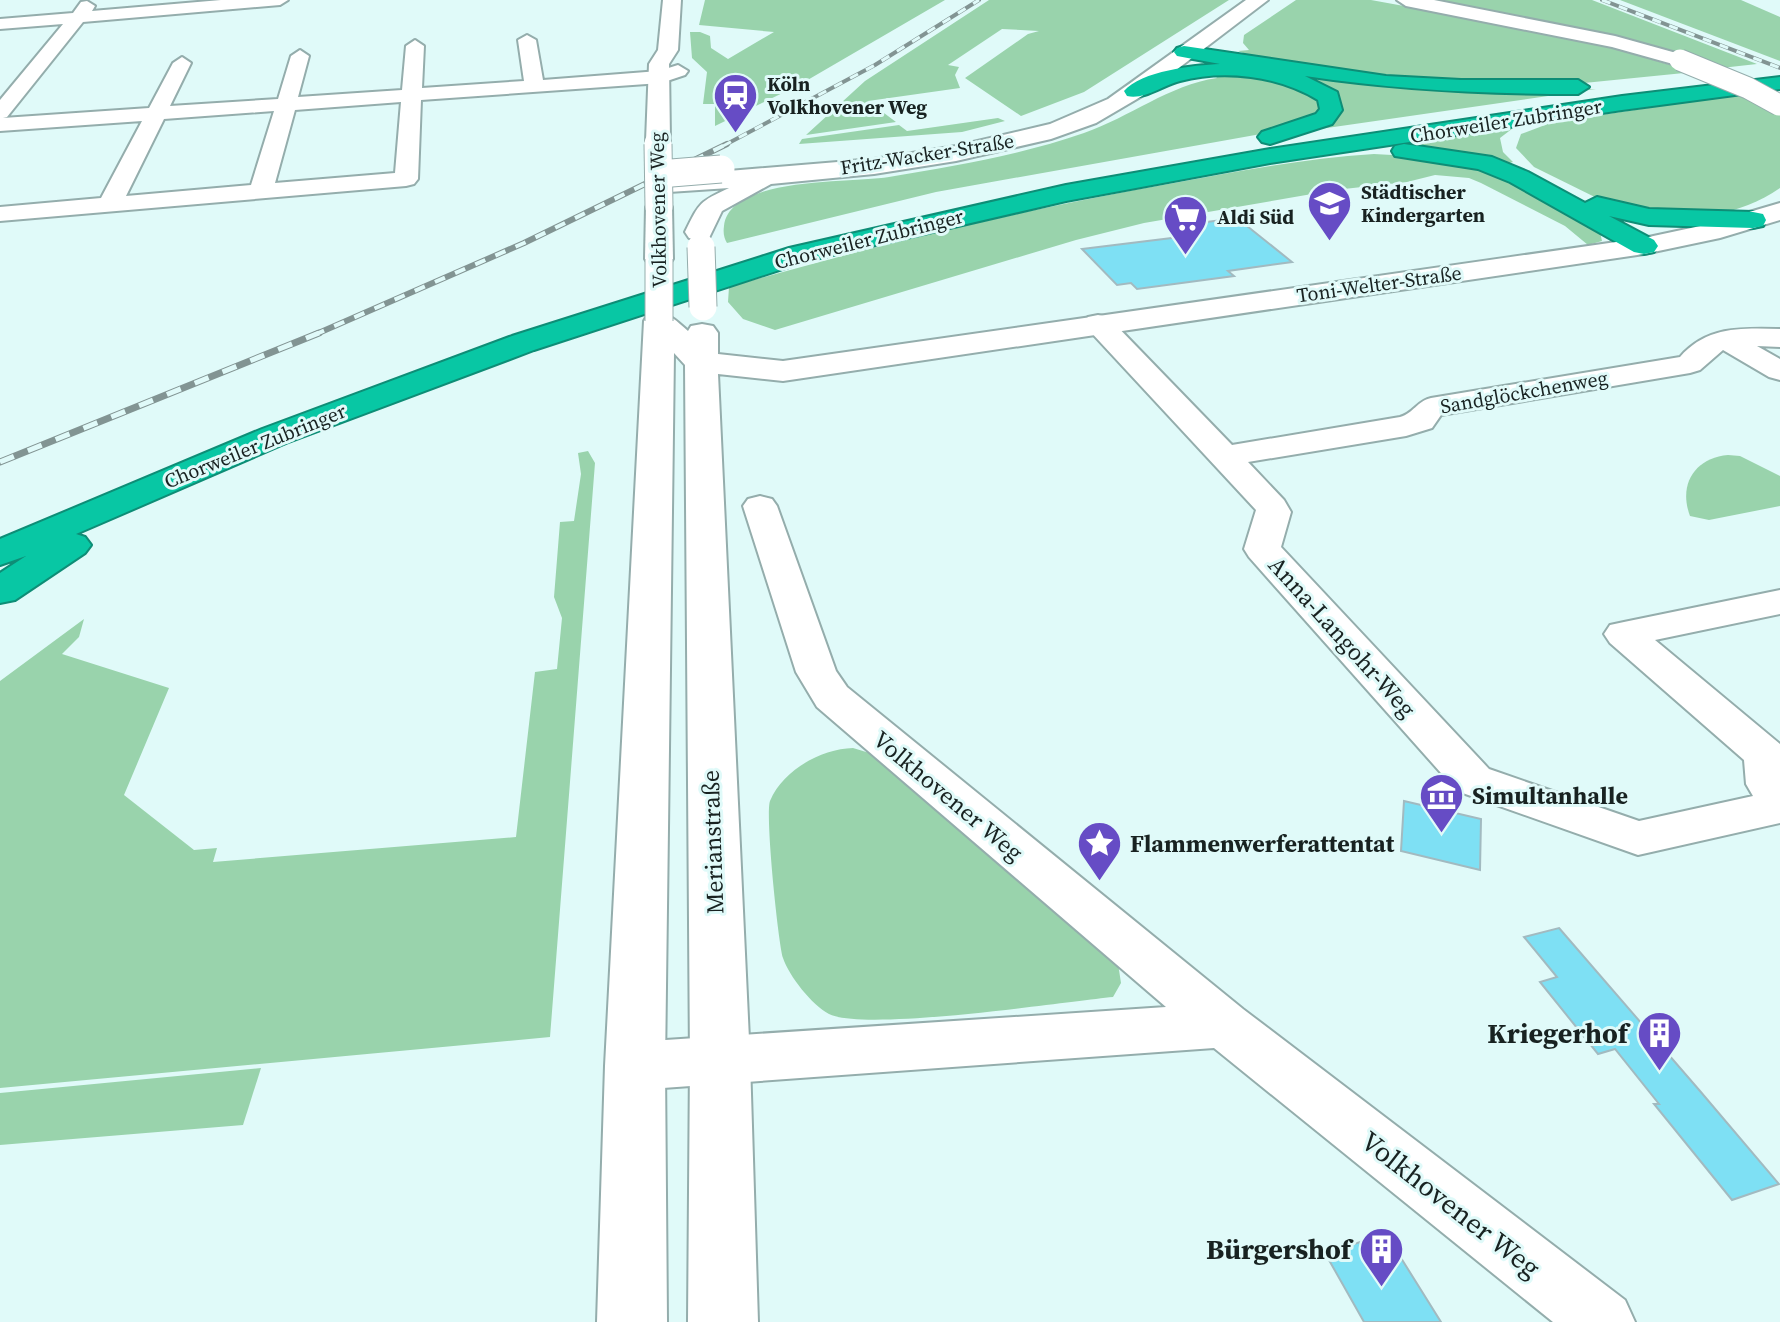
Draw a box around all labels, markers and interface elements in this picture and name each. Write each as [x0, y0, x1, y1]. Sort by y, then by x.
place label: Köln Volkhovener Weg [767, 70, 927, 121]
station icon: Köln Volkhovener Weg [712, 71, 760, 134]
street label: Chorweiler Zubringer [1408, 92, 1605, 150]
street label: Fritz-Wacker-Straße [838, 126, 1016, 182]
street label: Volkhovener Weg [643, 132, 673, 288]
place label: Städtischer Kindergarten [1361, 178, 1485, 229]
school or university icon: Städtischer Kindergarten [1306, 180, 1354, 243]
supermarket icon: Aldi Süd [1162, 193, 1210, 256]
street label: Chorweiler Zubringer [772, 202, 967, 276]
place label: Aldi Süd [1217, 203, 1294, 231]
street label: Toni-Welter-Straße [1295, 259, 1463, 309]
street label: Sandglöckchenweg [1438, 363, 1610, 421]
street label: Chorweiler Zubringer [160, 396, 351, 495]
street label: Anna-Langohr-Weg [1261, 549, 1424, 724]
street label: Volkhovener Weg [866, 723, 1031, 868]
street label: Merianstraße [693, 769, 732, 915]
museum icon: Simultanhalle [1417, 772, 1465, 835]
place label: Simultanhalle [1472, 779, 1628, 812]
place icon: Flammenwerferattentat [1075, 820, 1123, 883]
place label: Flammenwerferattentat [1130, 827, 1395, 860]
building icon: Kriegerhof [1635, 1009, 1683, 1072]
place label: Kriegerhof [1487, 1014, 1631, 1052]
street label: Volkhovener Weg [1353, 1122, 1549, 1286]
building icon: Bürgershof [1358, 1225, 1406, 1288]
place label: Bürgershof [1206, 1230, 1354, 1268]

